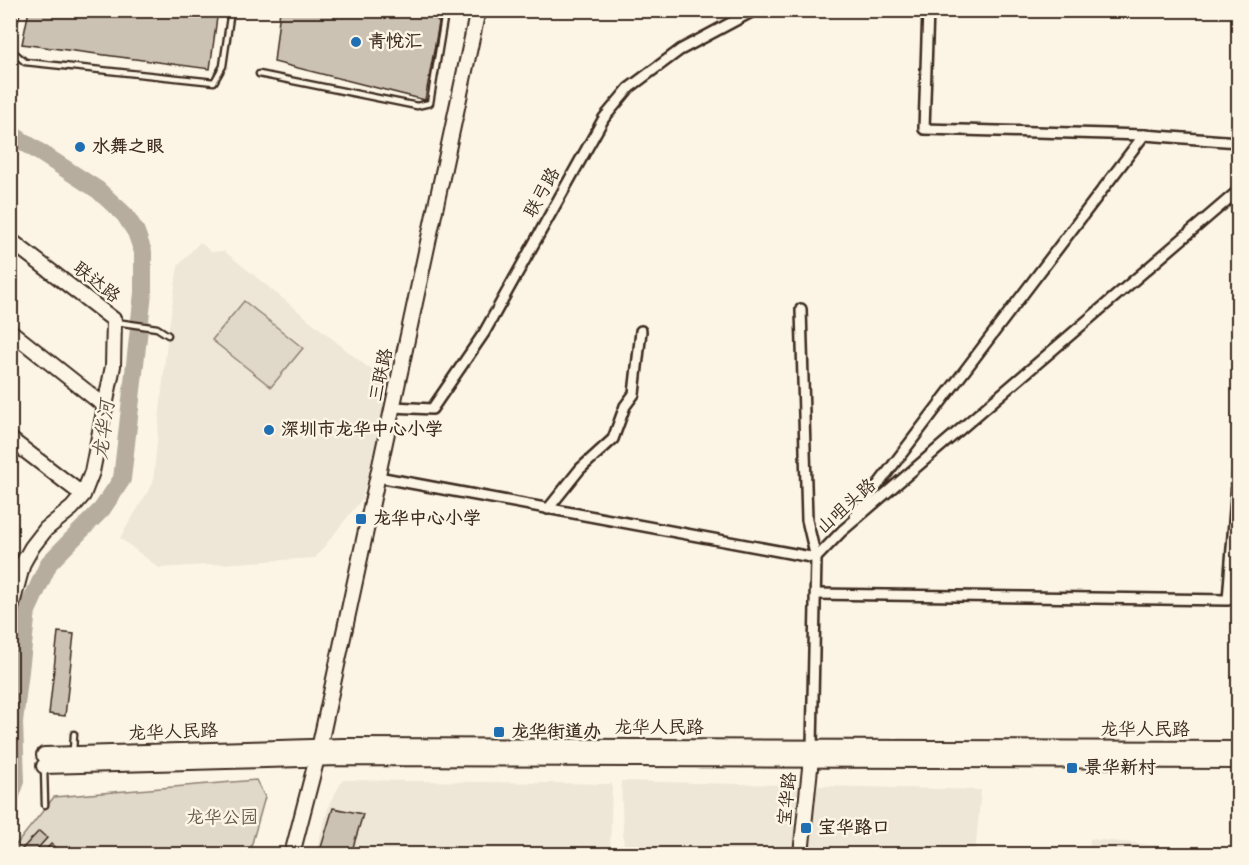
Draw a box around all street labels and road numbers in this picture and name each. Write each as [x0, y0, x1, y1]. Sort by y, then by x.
street label: 联弓路 [517, 162, 569, 224]
street label: 联达路 [66, 255, 126, 311]
street label: 三联路 [362, 346, 402, 404]
street label: 山咀头路 [811, 472, 883, 542]
street label: 龙华人民路 [614, 714, 704, 743]
street label: 龙华人民路 [1100, 716, 1190, 745]
street label: 龙华人民路 [128, 717, 218, 749]
street label: 宝华路 [771, 771, 805, 827]

